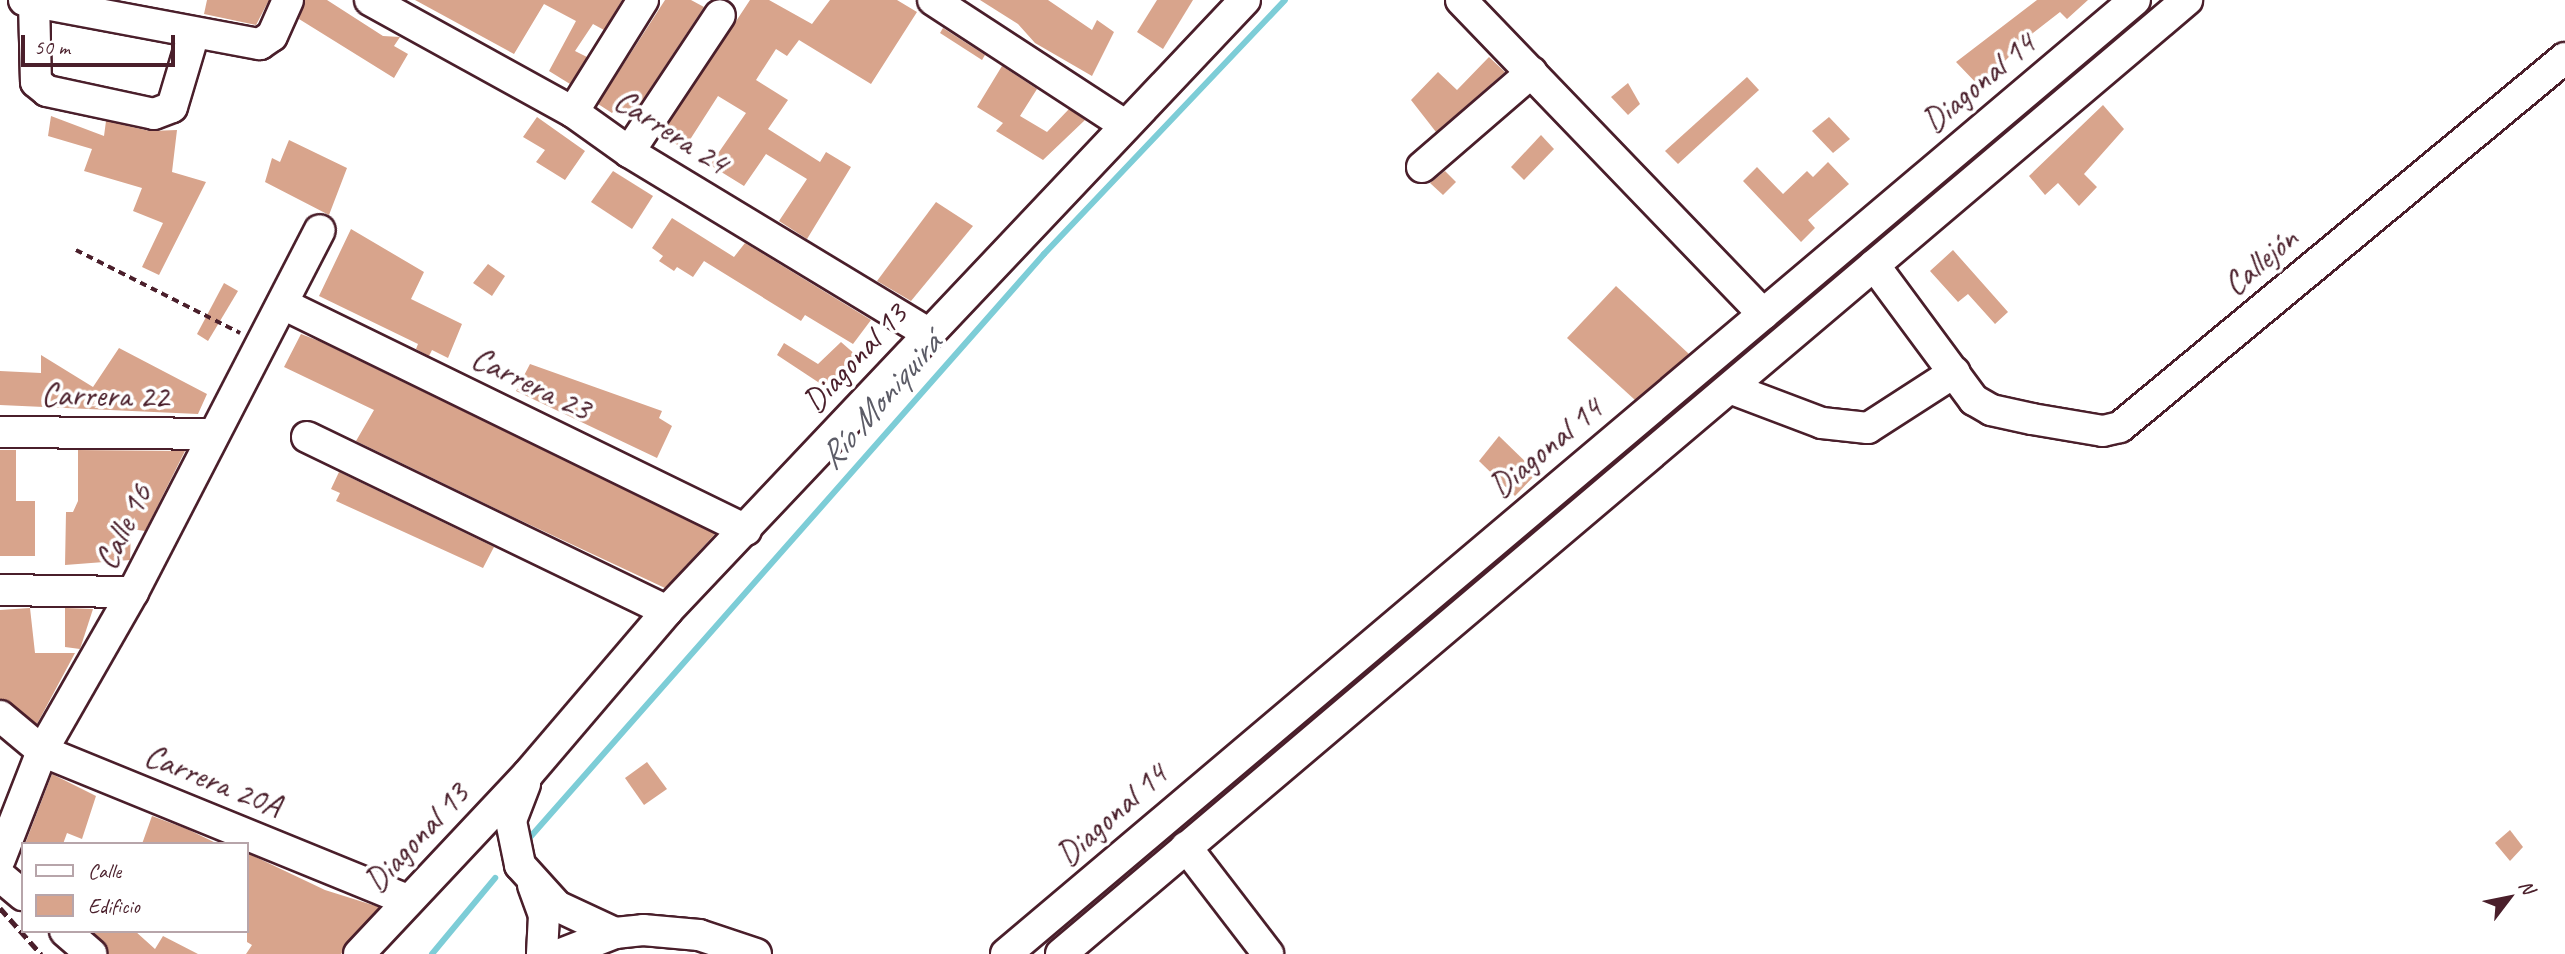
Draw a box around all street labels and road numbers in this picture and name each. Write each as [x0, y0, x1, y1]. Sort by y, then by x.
street label: Diagonal 14 [1915, 24, 2043, 142]
street label: Carrera 24 [607, 81, 735, 183]
street label: Callejón [2216, 219, 2306, 305]
street label: Diagonal 13 [795, 295, 915, 421]
street label: Carrera 23 [465, 338, 597, 430]
street label: Carrera 22 [41, 375, 169, 417]
street label: Diagonal 14 [1482, 389, 1610, 507]
street label: Calle 16 [87, 478, 161, 576]
street label: Carrera 20A [139, 736, 287, 826]
street label: Diagonal 14 [1049, 755, 1175, 875]
street label: Diagonal 13 [357, 775, 477, 901]

